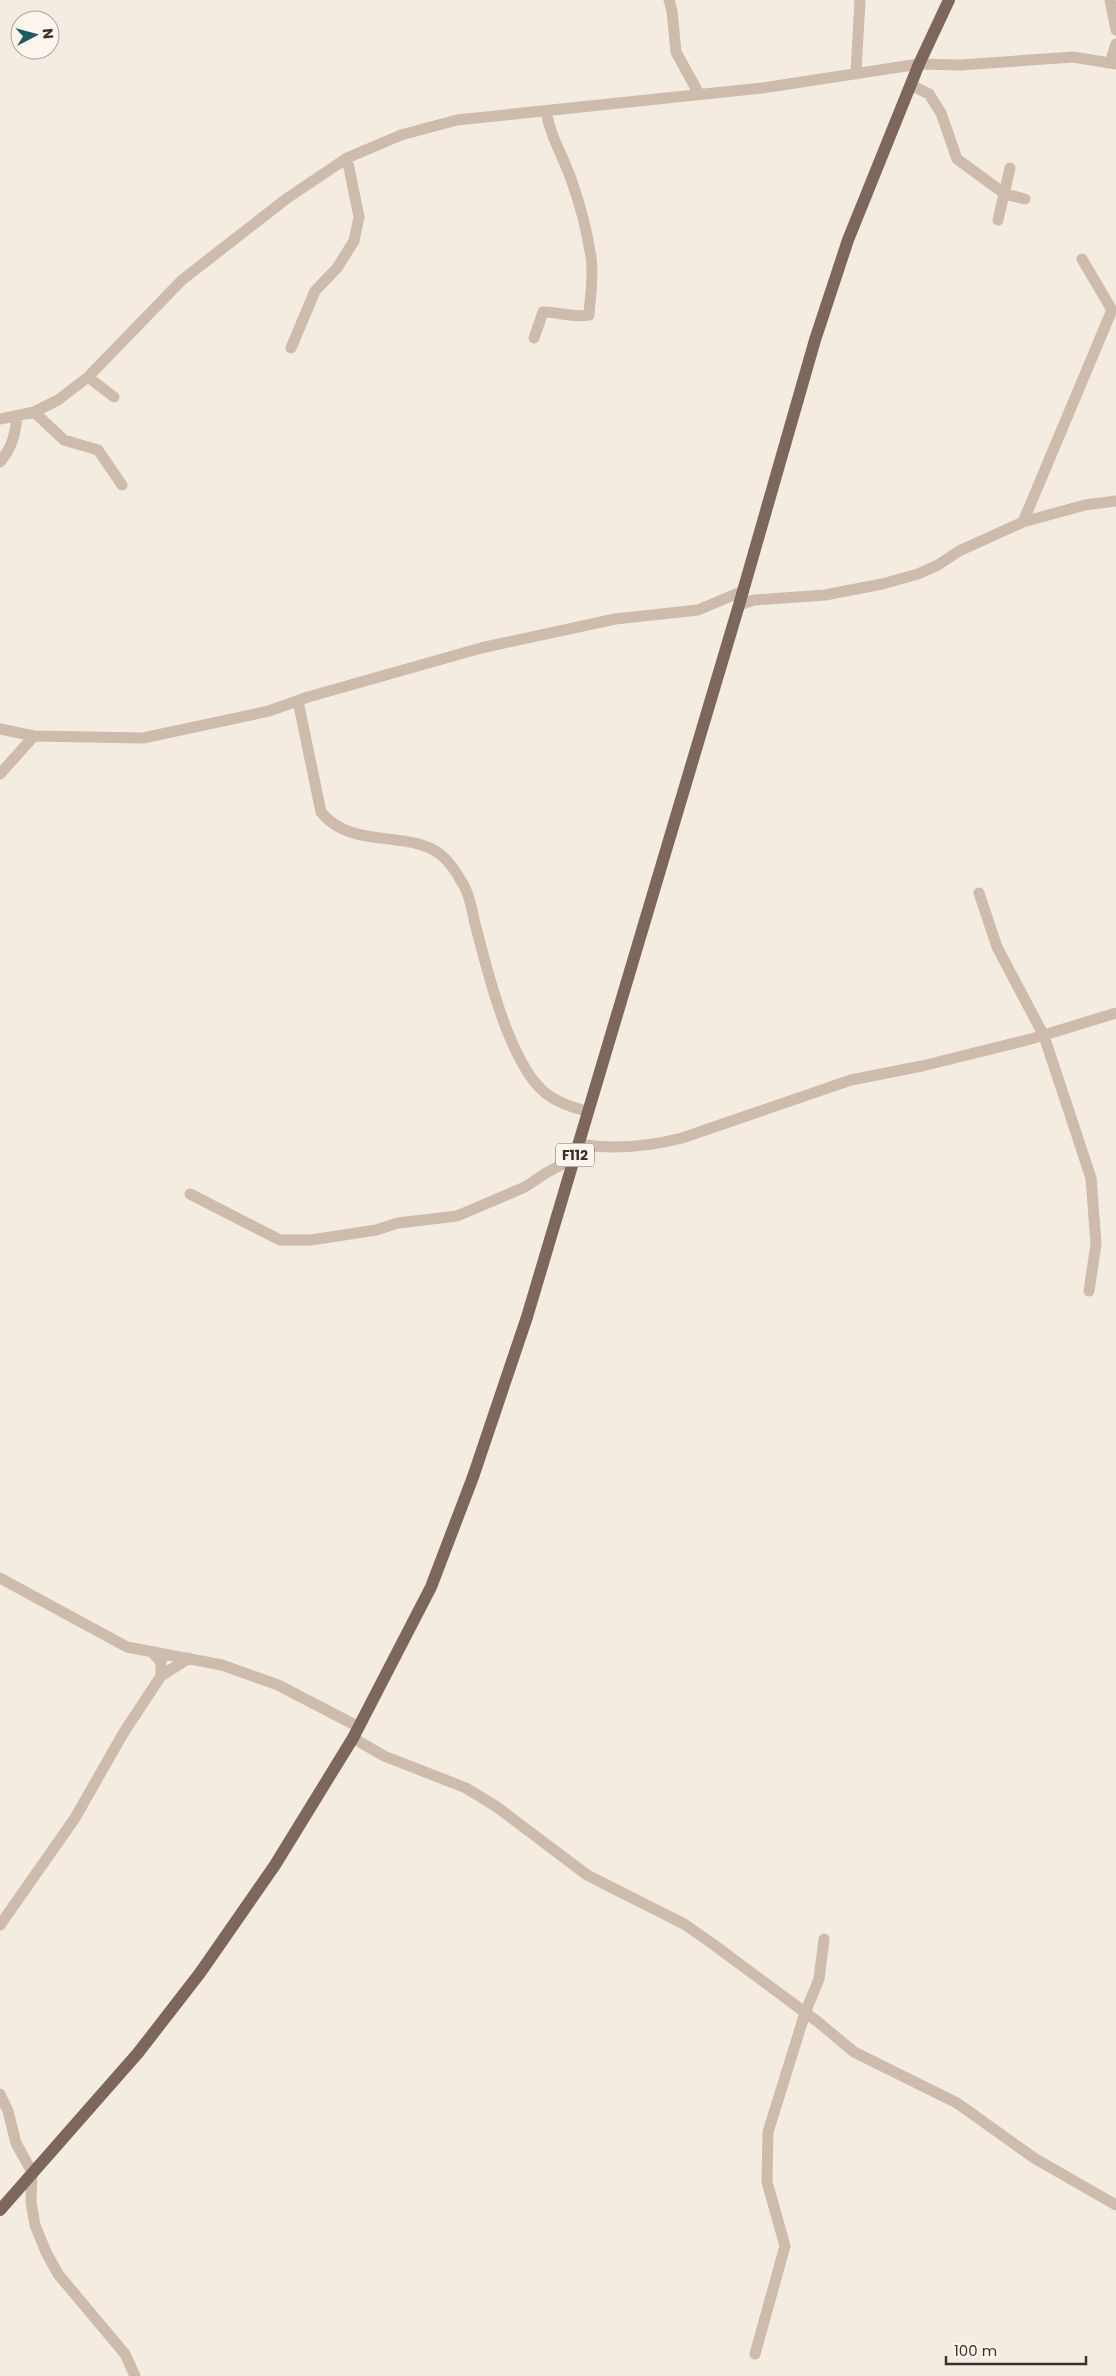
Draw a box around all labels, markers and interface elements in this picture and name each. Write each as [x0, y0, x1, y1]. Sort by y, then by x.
north arrow [10, 10, 60, 60]
text: N [37, 27, 58, 40]
road number: F112 [556, 1144, 594, 1166]
scale bar [946, 2334, 1086, 2366]
text: 100 m [954, 2340, 997, 2361]

